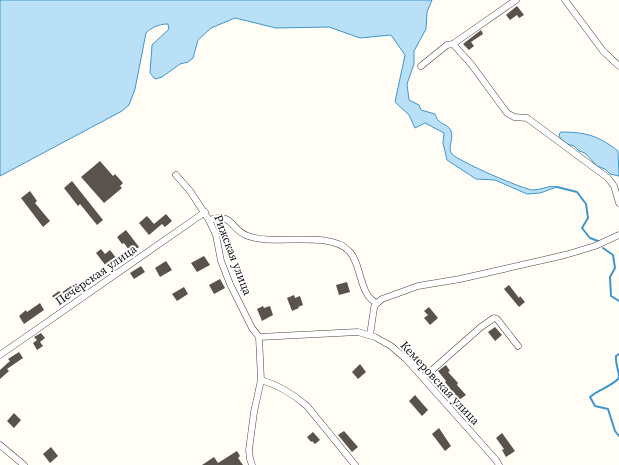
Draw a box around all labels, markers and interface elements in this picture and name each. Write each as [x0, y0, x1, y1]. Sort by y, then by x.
street label: Рижская улица [210, 212, 256, 298]
street label: Печёрская улица [52, 240, 141, 309]
street label: Кемеровская улица [397, 337, 484, 429]

